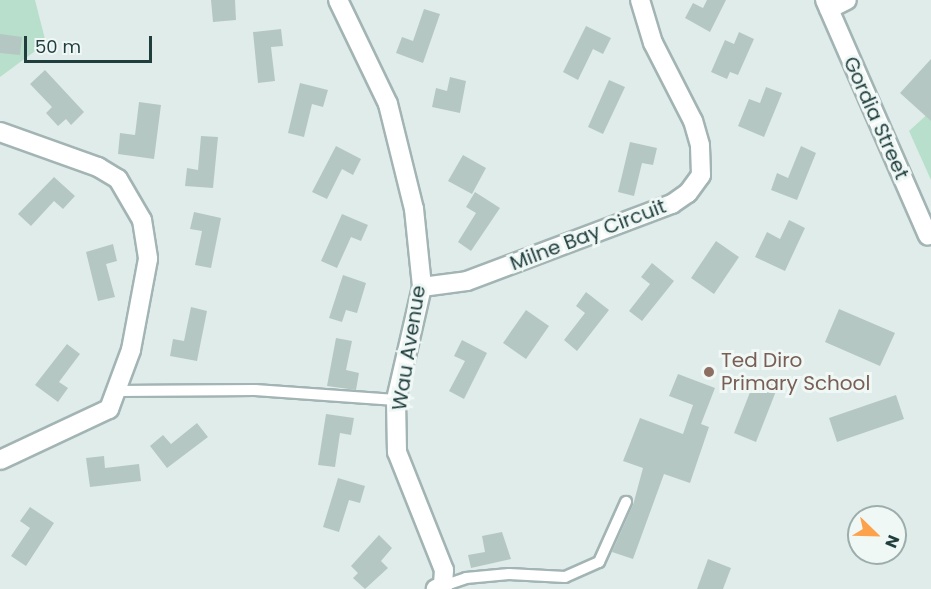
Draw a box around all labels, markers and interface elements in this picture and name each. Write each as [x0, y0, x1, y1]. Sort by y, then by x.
scale bar [27, 24, 154, 62]
text: 50 m [35, 34, 81, 59]
street label: Gordia Street [838, 53, 914, 183]
street label: Milne Bay Circuit [507, 194, 669, 276]
street label: Wau Avenue [387, 284, 431, 412]
place label: Ted Diro Primary School [721, 348, 870, 395]
marker: Ted Diro Primary School [702, 365, 716, 379]
north arrow [847, 505, 907, 565]
text: N [879, 531, 905, 551]

